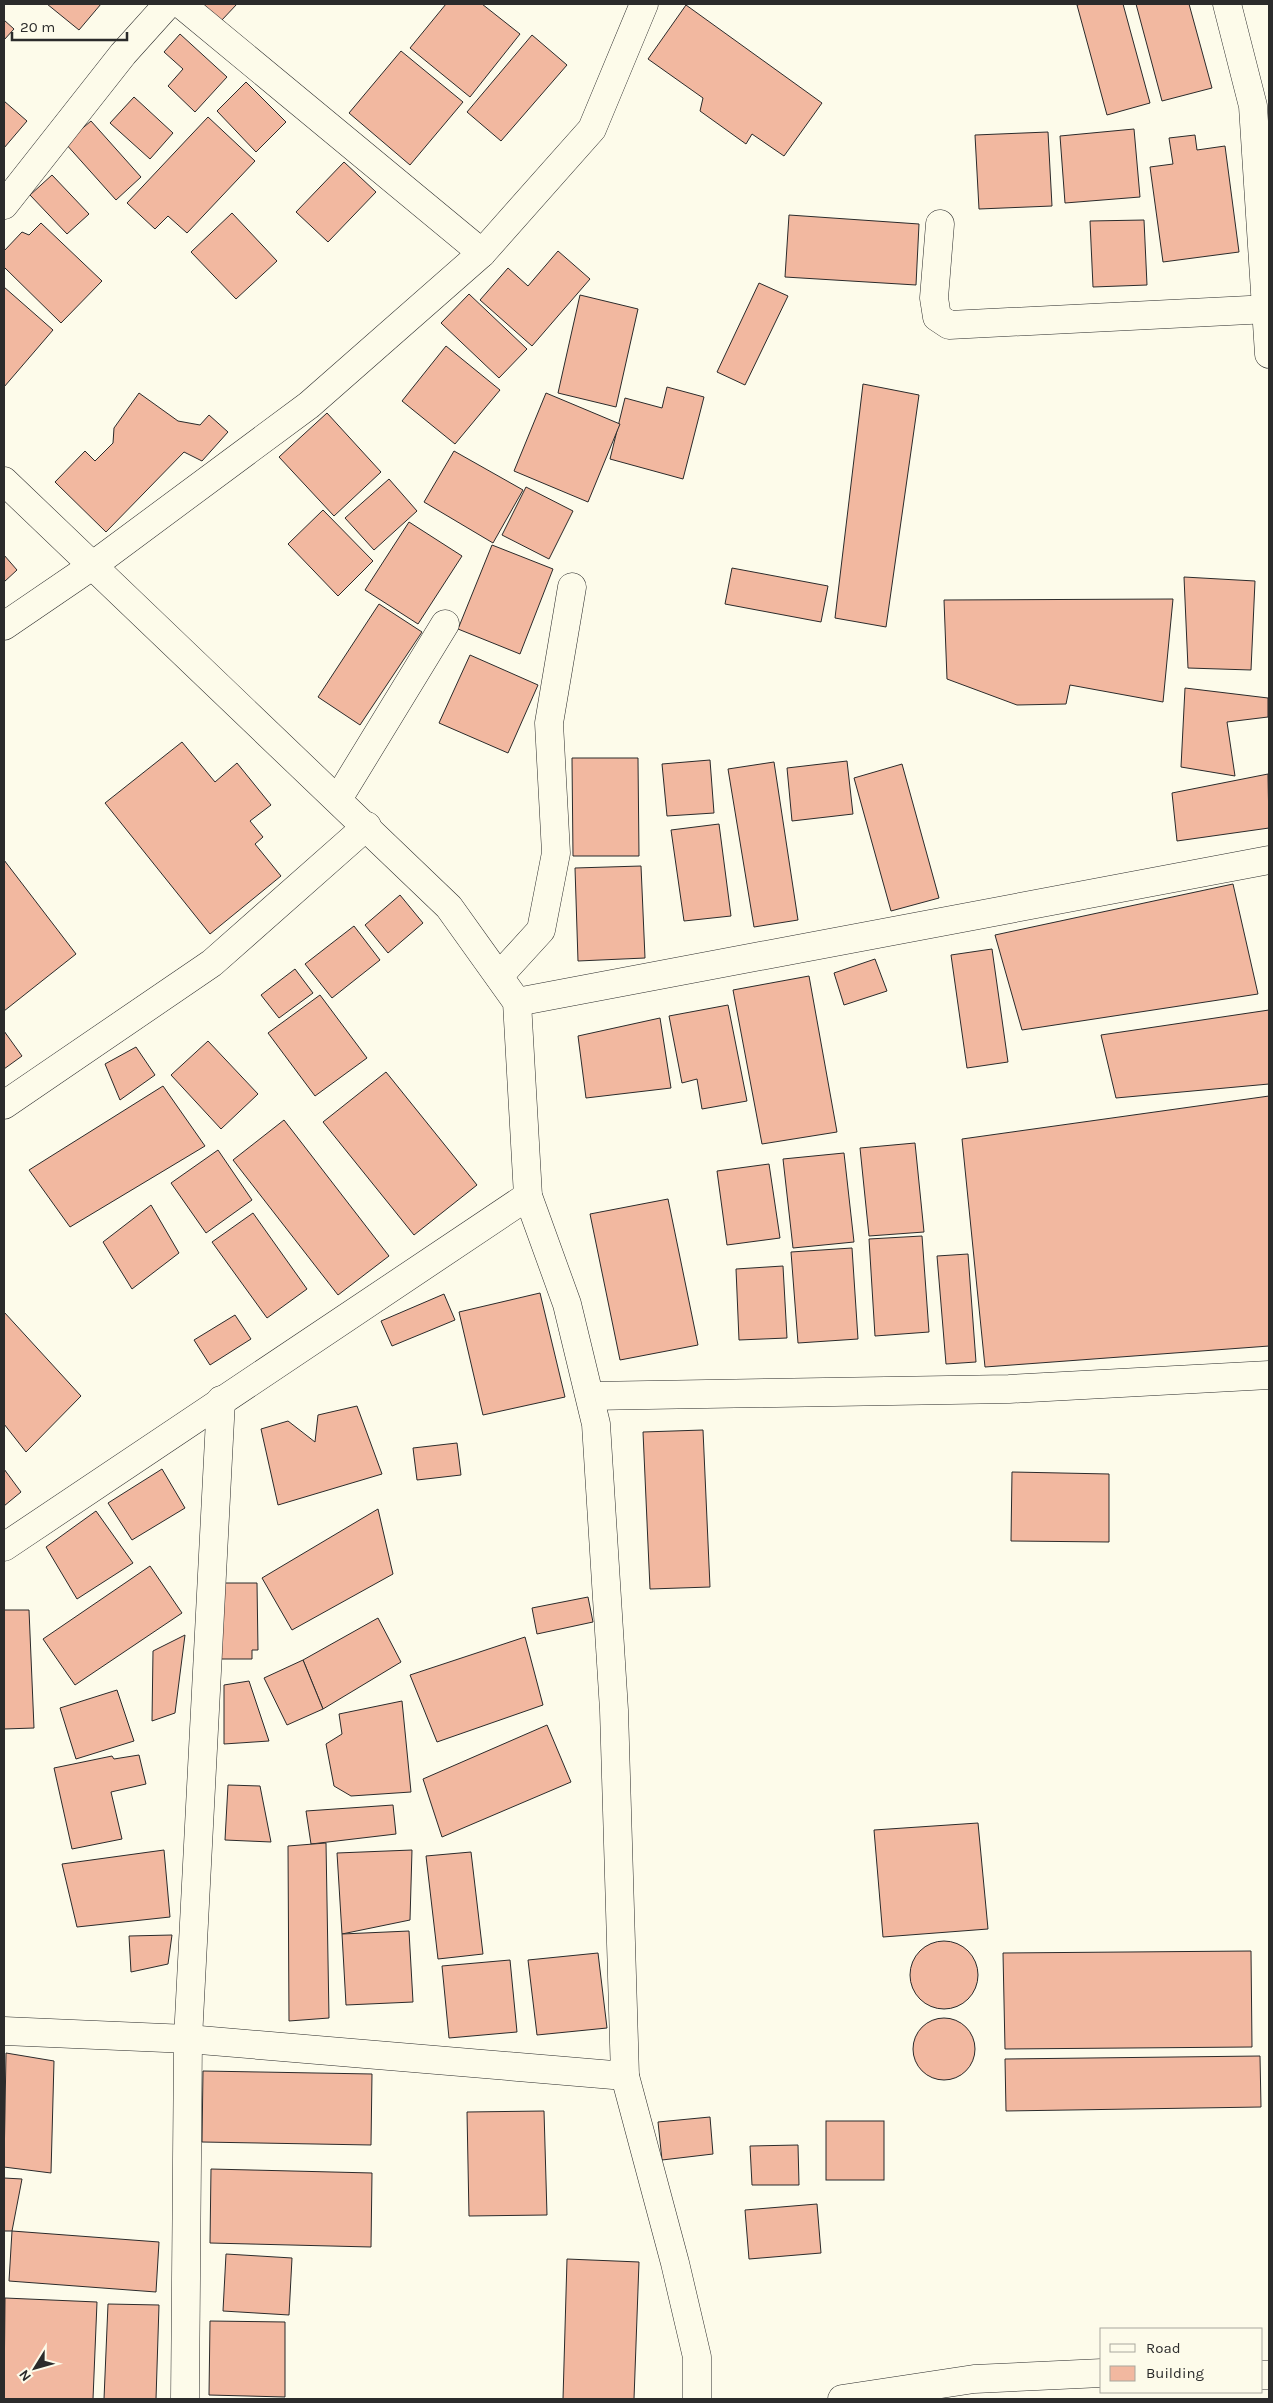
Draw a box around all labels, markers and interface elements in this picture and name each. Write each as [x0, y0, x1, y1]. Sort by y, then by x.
scale bar [12, 10, 128, 42]
text: 20 m [20, 18, 55, 36]
legend [1100, 2328, 1263, 2393]
text: Road [1146, 2339, 1181, 2357]
north arrow [10, 2343, 60, 2393]
text: Building [1146, 2364, 1204, 2382]
text: N [15, 2366, 35, 2385]

